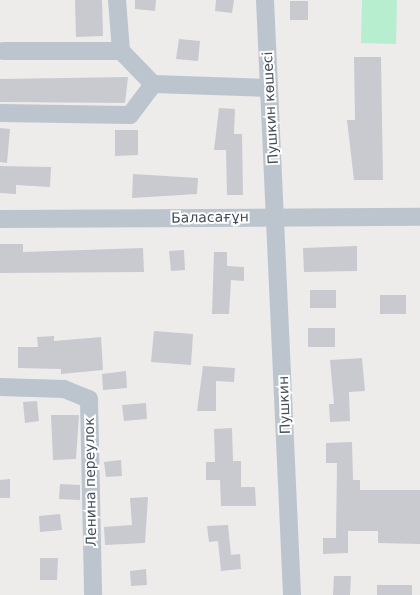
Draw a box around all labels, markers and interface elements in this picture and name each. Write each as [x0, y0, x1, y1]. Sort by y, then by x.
street label: Пушкин көшесі [259, 51, 281, 165]
street label: Баласағұн [171, 208, 249, 226]
street label: Пушкин [275, 376, 293, 434]
street label: Ленина переулок [80, 417, 100, 547]

